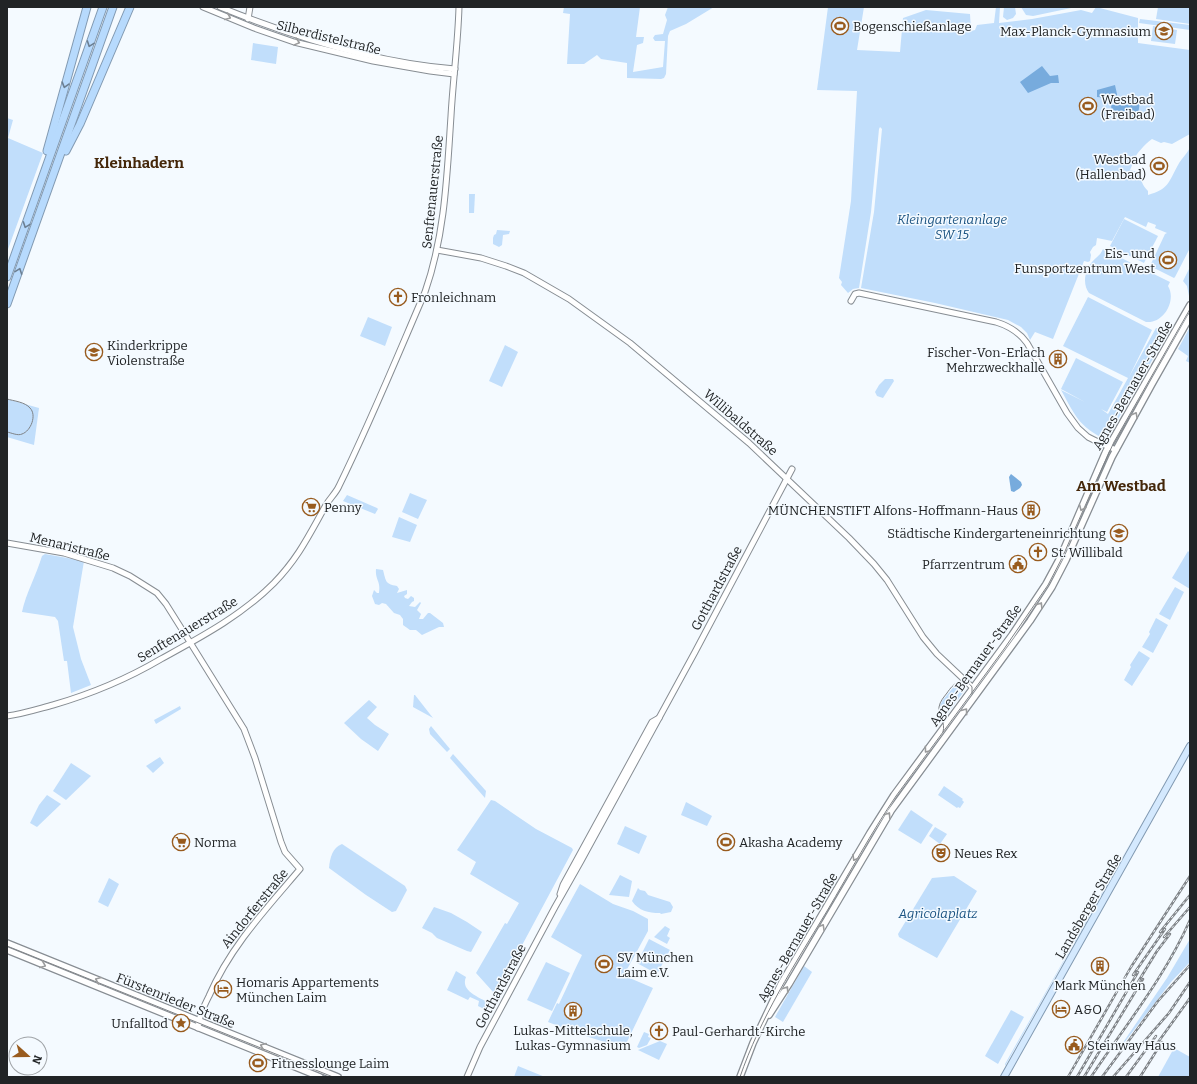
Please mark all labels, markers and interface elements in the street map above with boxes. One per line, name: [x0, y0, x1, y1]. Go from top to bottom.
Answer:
one-way arrow: [224, 12, 231, 20]
sports icon: Bogenschießanlage: [830, 16, 850, 36]
street label: Silberdistelstraße: [275, 17, 383, 58]
place label: Bogenschießanlage: [853, 19, 972, 34]
school or university icon: Max-Planck-Gymnasium: [1154, 21, 1174, 41]
place label: Max-Planck-Gymnasium: [1000, 24, 1152, 39]
one-way arrow: [293, 37, 300, 46]
one-way arrow: [86, 40, 95, 47]
one-way arrow: [61, 81, 70, 88]
place label: Westbad (Freibad): [1101, 92, 1155, 122]
sports icon: Westbad (Freibad): [1078, 96, 1098, 116]
street label: Senftenauerstraße: [419, 134, 446, 250]
place label: Westbad (Hallenbad): [1076, 152, 1146, 182]
district label: Kleinhadern: [94, 154, 184, 172]
sports icon: Westbad (Hallenbad): [1149, 156, 1169, 176]
park label: Kleingartenanlage SW 15: [897, 212, 1008, 242]
one-way arrow: [22, 222, 30, 229]
place label: Eis- und Funsportzentrum West: [1014, 246, 1155, 276]
sports icon: Eis- und Funsportzentrum West: [1158, 250, 1178, 270]
one-way arrow: [14, 267, 23, 274]
church icon: Fronleichnam: [388, 287, 408, 307]
place label: Fronleichnam: [411, 290, 497, 305]
street label: Agnes-Bernauer-Straße: [1089, 318, 1176, 453]
place label: Kinderkrippe Violenstraße: [107, 338, 188, 368]
school or university icon: Kinderkrippe Violenstraße: [84, 342, 104, 362]
place label: Fischer-Von-Erlach Mehrzweckhalle: [927, 345, 1045, 375]
building icon: Fischer-Von-Erlach Mehrzweckhalle: [1048, 349, 1068, 369]
street label: Willibaldstraße: [701, 386, 781, 459]
one-way arrow: [1130, 412, 1137, 419]
district label: Am Westbad: [1076, 477, 1166, 495]
supermarket icon: Penny: [301, 497, 321, 517]
place label: Penny: [324, 500, 362, 515]
building icon: MÜNCHENSTIFT Alfons-Hoffmann-Haus: [1021, 500, 1041, 520]
place label: MÜNCHENSTIFT Alfons-Hoffmann-Haus: [768, 503, 1018, 518]
one-way arrow: [1079, 504, 1087, 511]
school or university icon: Städtische Kindergarteneinrichtung: [1109, 523, 1129, 543]
place label: Städtische Kindergarteneinrichtung: [887, 526, 1106, 541]
street label: Menaristraße: [28, 529, 112, 564]
church icon: St. Willibald: [1028, 542, 1048, 562]
street label: Gotthardstraße: [688, 543, 745, 633]
place label: St. Willibald: [1051, 545, 1123, 560]
public building icon: Pfarrzentrum: [1008, 554, 1028, 574]
place label: Pfarrzentrum: [922, 557, 1006, 572]
street label: Senftenauerstraße: [134, 594, 240, 665]
street label: Agnes-Bernauer-Straße: [926, 601, 1025, 729]
one-way arrow: [1036, 602, 1043, 609]
one-way arrow: [960, 708, 967, 715]
one-way arrow: [924, 746, 932, 753]
one-way arrow: [883, 812, 891, 819]
supermarket icon: Norma: [171, 832, 191, 852]
sports icon: Akasha Academy: [716, 832, 736, 852]
place label: Norma: [194, 835, 237, 850]
place label: Akasha Academy: [739, 835, 842, 850]
theatre icon: Neues Rex: [931, 843, 951, 863]
place label: Neues Rex: [954, 846, 1017, 861]
street label: Landsberger Straße: [1052, 851, 1125, 962]
one-way arrow: [853, 854, 860, 861]
street label: Aindorferstraße: [218, 866, 291, 951]
street label: Agnes-Bernauer-Straße: [754, 870, 841, 1005]
park label: Agricolaplatz: [898, 906, 977, 921]
one-way arrow: [818, 924, 825, 931]
street label: Gotthardstraße: [472, 941, 529, 1031]
place label: SV München Laim e.V.: [617, 950, 694, 980]
sports icon: SV München Laim e.V.: [594, 954, 614, 974]
building icon: Mark München: [1090, 956, 1110, 976]
one-way arrow: [40, 960, 47, 968]
street label: Fürstenrieder Straße: [114, 970, 237, 1031]
place label: Homaris Appartements München Laim: [236, 975, 379, 1005]
one-way arrow: [94, 976, 101, 984]
place label: Mark München: [1054, 978, 1147, 993]
hotel icon: Homaris Appartements München Laim: [213, 979, 233, 999]
one-way arrow: [781, 986, 789, 993]
hotel icon: A&O: [1051, 999, 1071, 1019]
building icon: Lukas-Mittelschule, Lukas-Gymnasium: [563, 1001, 583, 1021]
place label: A&O: [1074, 1002, 1102, 1017]
place icon: Unfalltod: [171, 1013, 191, 1033]
place label: Unfalltod: [111, 1016, 168, 1031]
church icon: Paul-Gerhardt-Kirche: [649, 1021, 669, 1041]
place label: Lukas-Mittelschule, Lukas-Gymnasium: [513, 1023, 633, 1053]
place label: Paul-Gerhardt-Kirche: [672, 1024, 805, 1039]
public building icon: Steinway Haus: [1064, 1035, 1084, 1055]
north arrow: [8, 1036, 48, 1076]
place label: Steinway Haus: [1087, 1038, 1176, 1053]
one-way arrow: [259, 1043, 266, 1051]
text: N: [29, 1053, 44, 1066]
sports icon: Fitnesslounge Laim: [248, 1053, 268, 1073]
place label: Fitnesslounge Laim: [271, 1056, 390, 1071]

